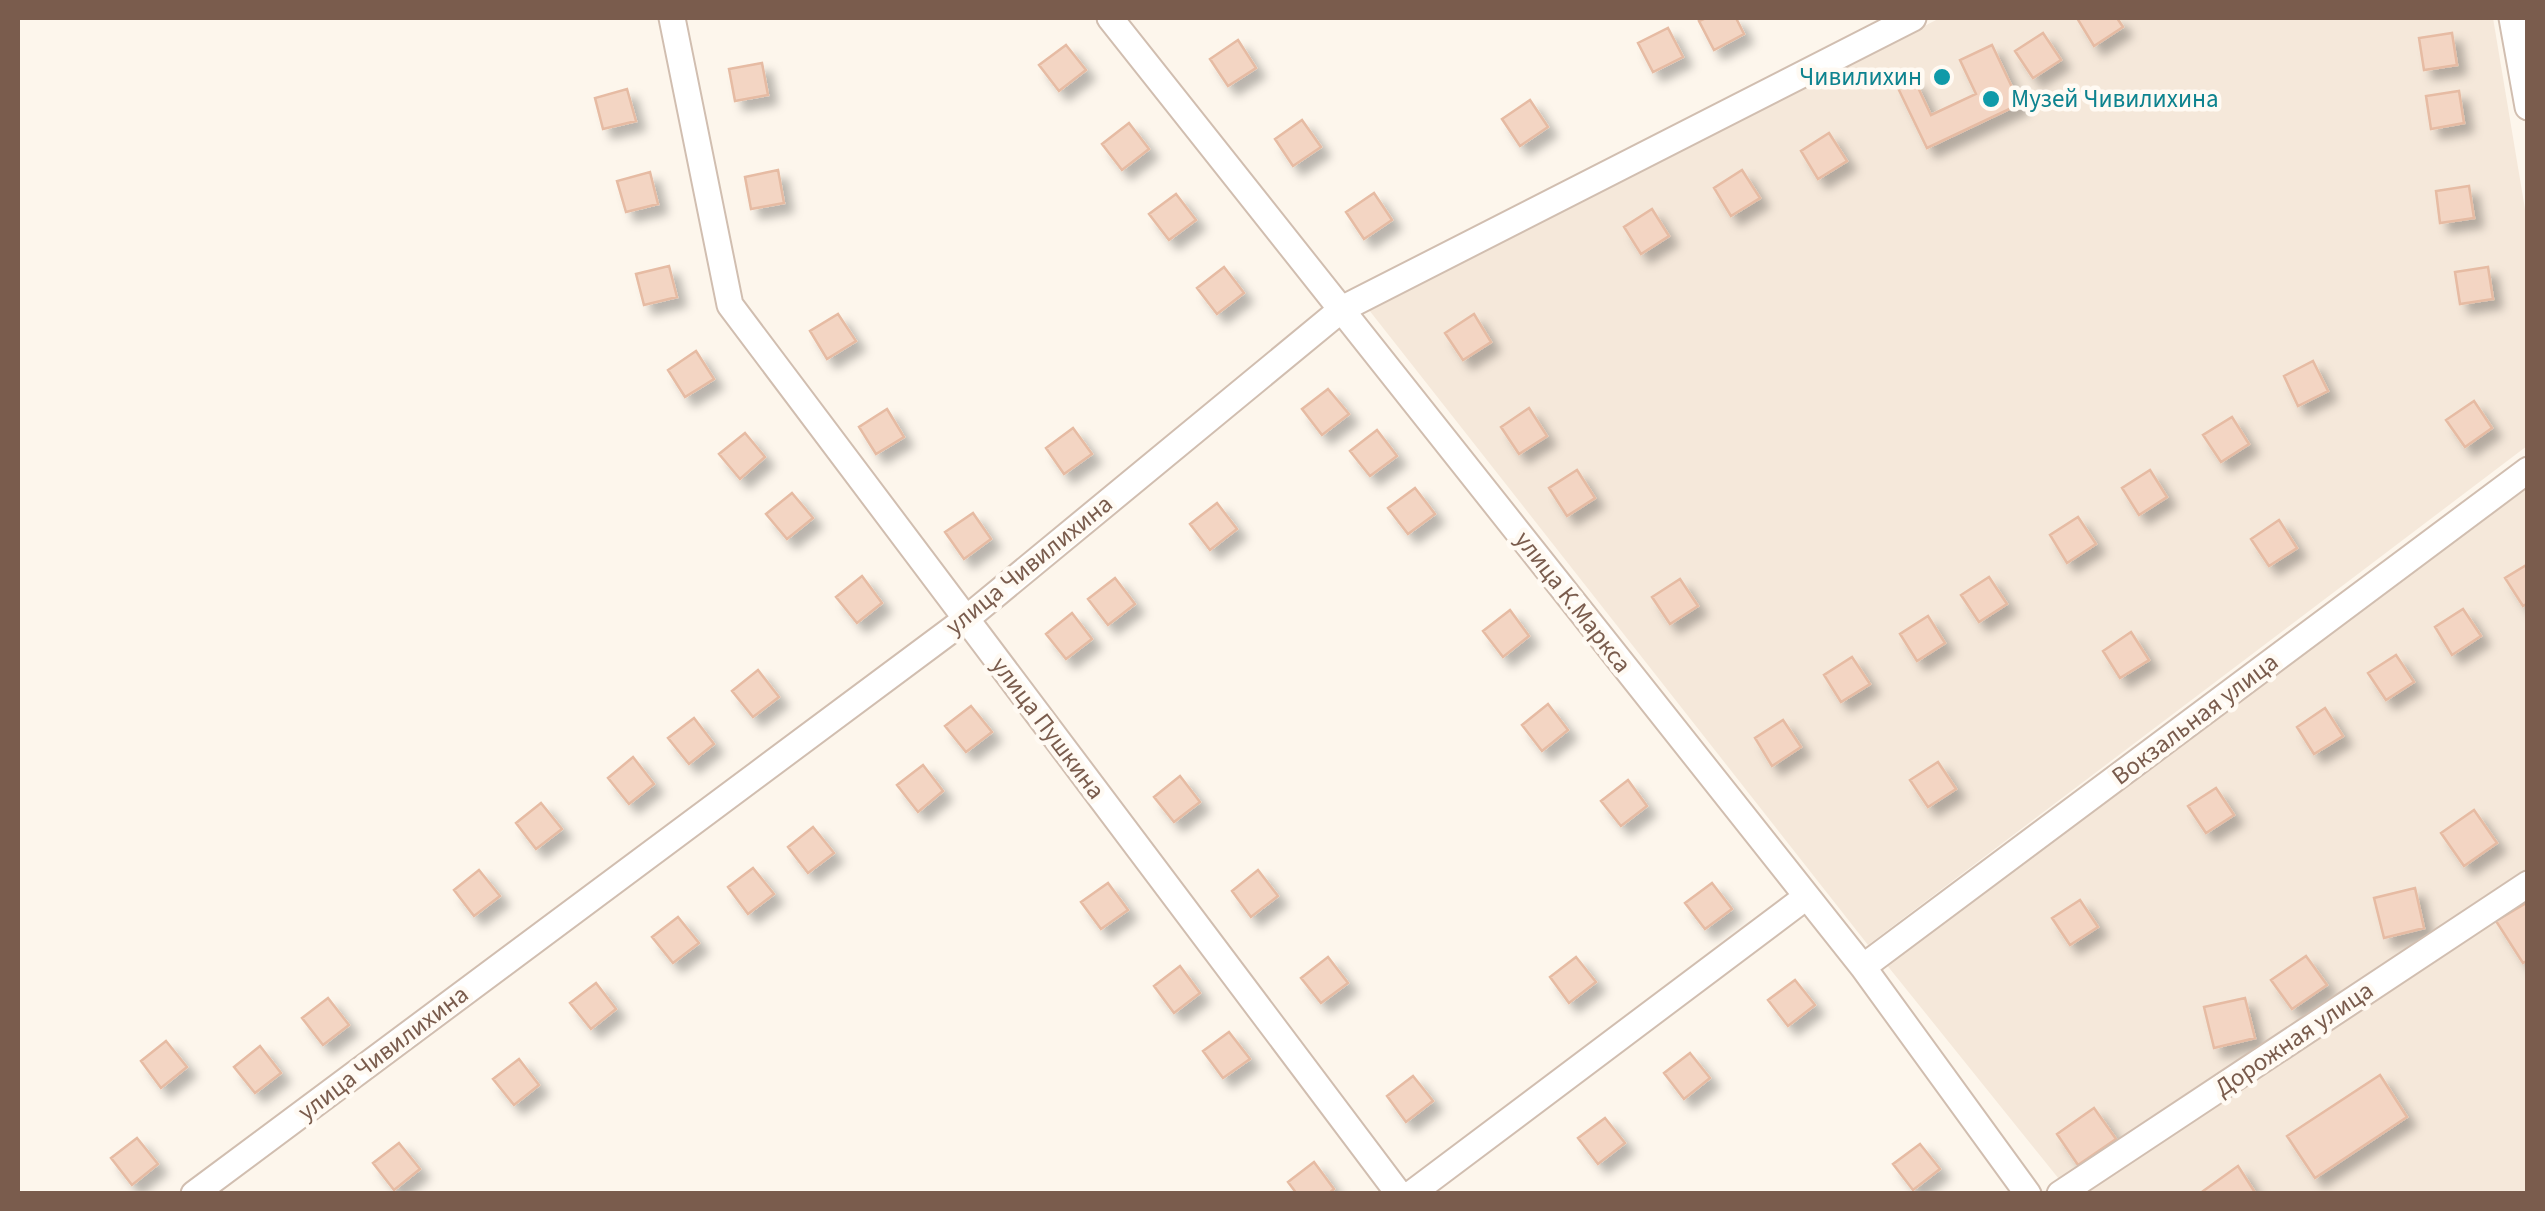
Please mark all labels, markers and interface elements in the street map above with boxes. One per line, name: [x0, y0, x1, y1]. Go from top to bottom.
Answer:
place label: Чивилихин: [1799, 59, 1922, 95]
marker: Чивилихин: [1931, 66, 1953, 88]
place label: Музей Чивилихина: [2011, 81, 2219, 117]
marker: Музей Чивилихина: [1980, 88, 2002, 110]
street label: улица Чивилихина: [938, 486, 1120, 644]
street label: улица К.Маркса: [1506, 523, 1640, 681]
street label: Вокзальная улица: [2104, 644, 2286, 794]
street label: улица Пушкина: [982, 649, 1114, 807]
street label: Дорожная улица: [2208, 973, 2380, 1105]
street label: улица Чивилихина: [290, 977, 476, 1129]

